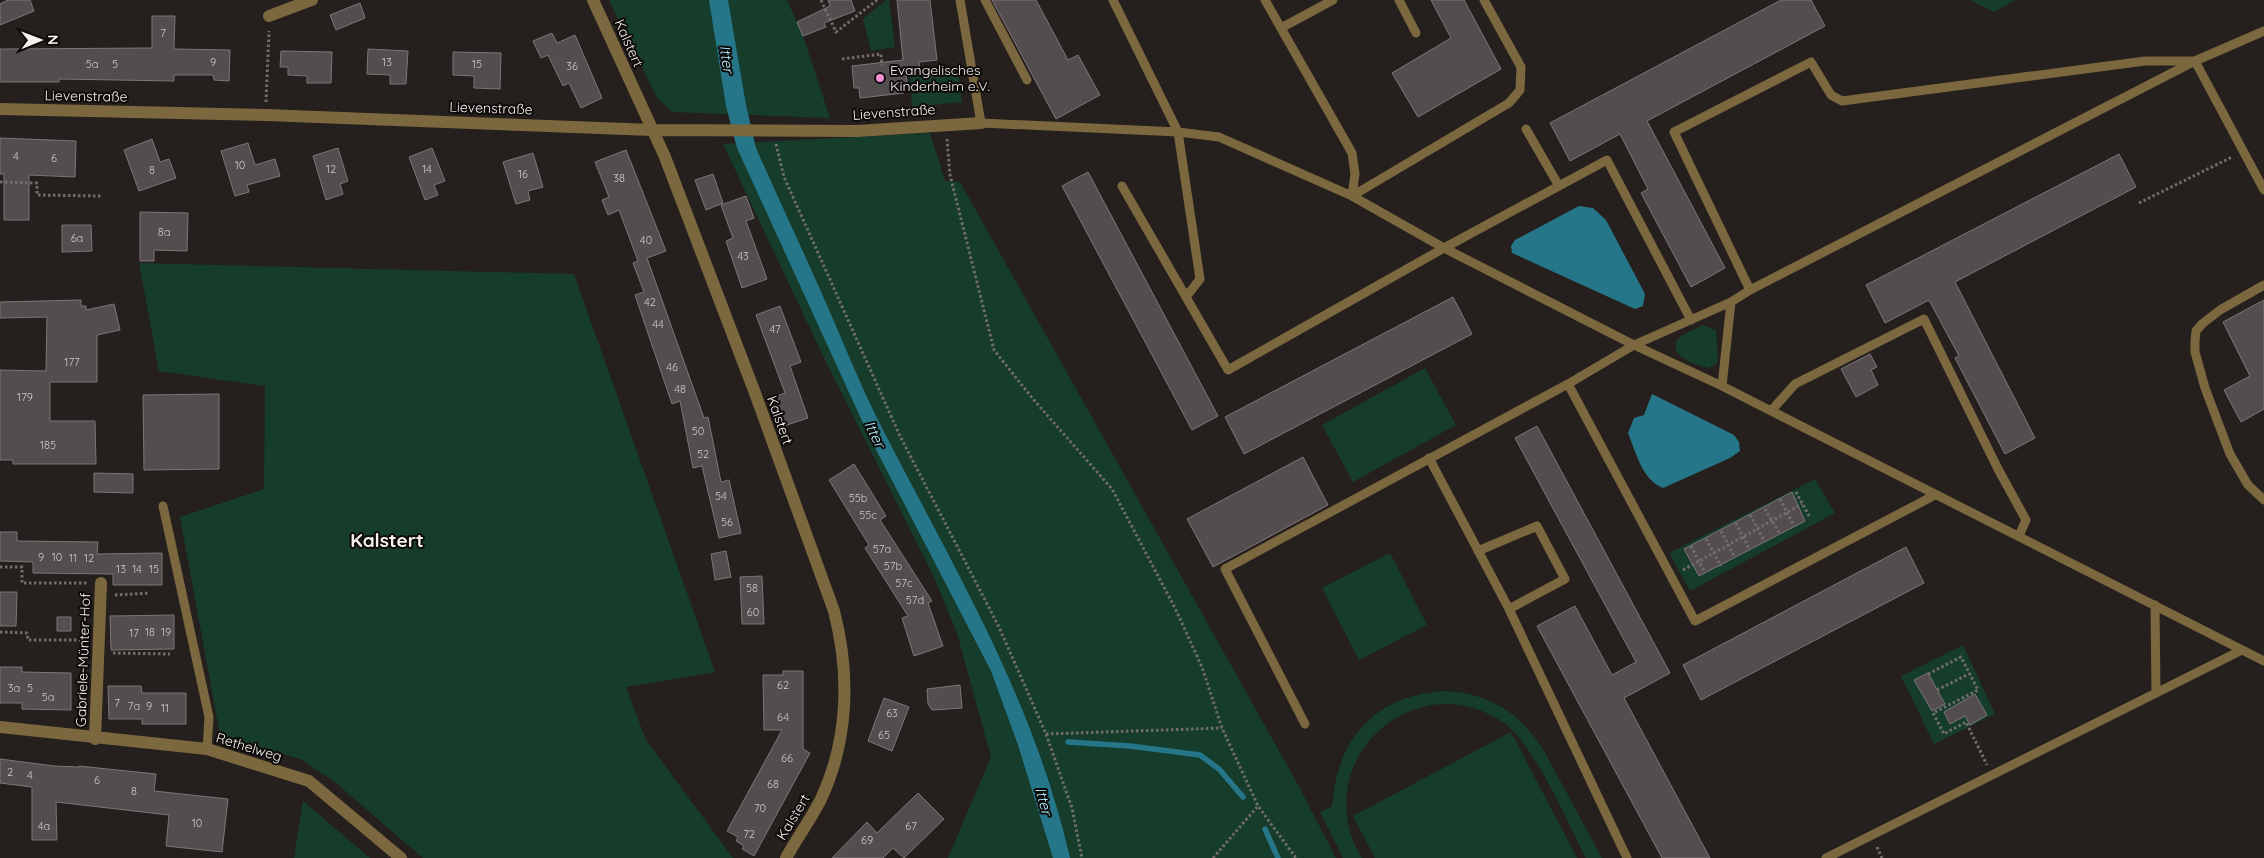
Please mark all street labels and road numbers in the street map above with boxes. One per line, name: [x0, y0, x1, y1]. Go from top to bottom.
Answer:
street label: Kalstert: [611, 16, 648, 70]
street label: Lievenstraße: [44, 86, 128, 106]
street label: Lievenstraße: [449, 98, 533, 118]
street label: Lievenstraße: [852, 100, 936, 124]
street label: Kalstert: [763, 393, 797, 447]
street label: Gabriele-Münter-Hof: [72, 593, 94, 727]
street label: Rethelweg: [214, 728, 284, 766]
street label: Kalstert: [772, 791, 814, 843]

